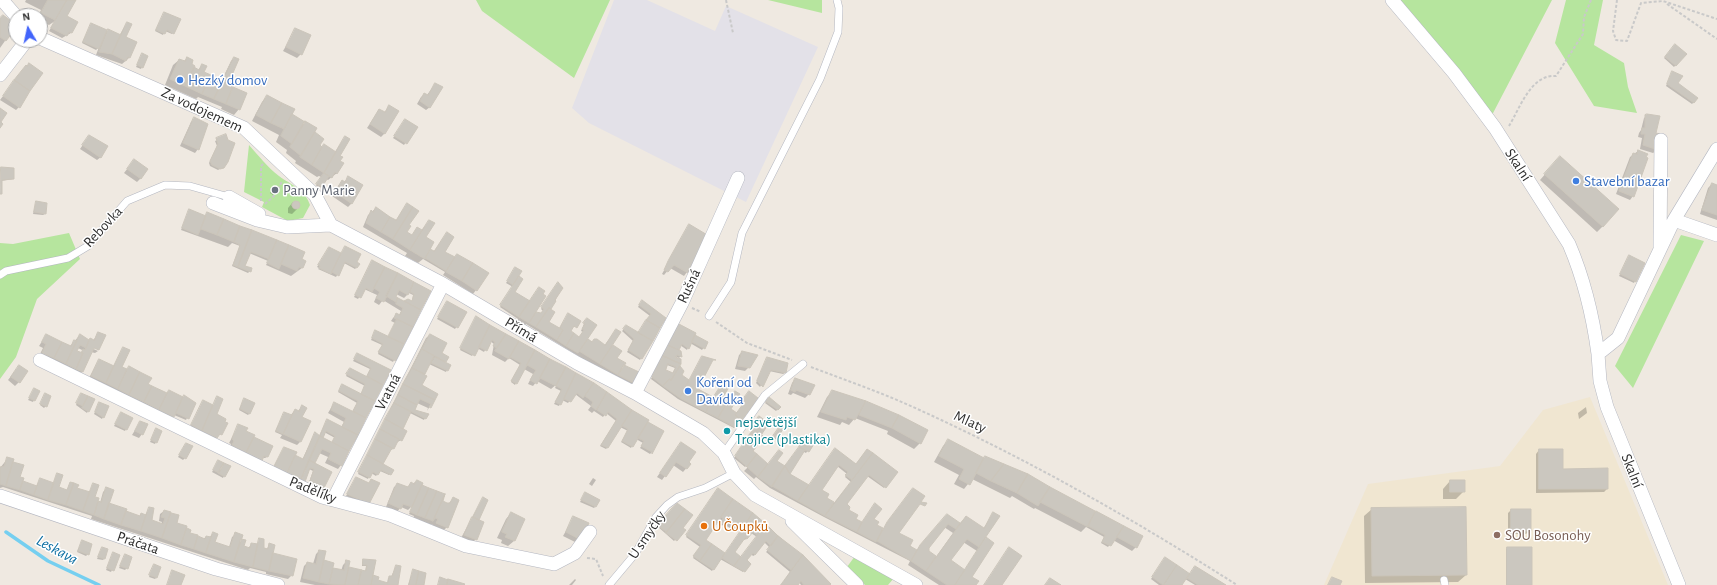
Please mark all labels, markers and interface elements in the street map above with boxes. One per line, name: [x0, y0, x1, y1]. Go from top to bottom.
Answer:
north arrow: [8, 8, 48, 48]
text: N: [22, 11, 31, 23]
place label: Hezký domov: [188, 71, 267, 89]
marker: Hezký domov: [175, 75, 185, 85]
street label: Za vodojemem: [158, 83, 246, 137]
street label: Skalní: [1501, 145, 1535, 185]
place label: Stavební bazar: [1584, 172, 1669, 190]
marker: Stavební bazar: [1571, 176, 1581, 186]
place label: Panny Marie: [283, 181, 355, 199]
marker: Panny Marie: [270, 185, 280, 195]
street label: Rebovka: [80, 203, 126, 251]
street label: Rušná: [673, 266, 705, 306]
street label: Přímá: [501, 313, 541, 347]
street label: Vratná: [371, 371, 405, 413]
place label: Koření od Davídka: [696, 373, 752, 408]
marker: Koření od Davídka: [683, 386, 693, 396]
street label: Mlaty: [951, 407, 989, 437]
place label: nejsvětější Trojice (plastika): [735, 413, 831, 448]
marker: nejsvětější Trojice (plastika): [722, 426, 732, 436]
street label: Skalní: [1617, 451, 1647, 491]
street label: Padělíky: [287, 472, 339, 508]
street label: U smyčky: [624, 507, 670, 563]
place label: U Čoupků: [712, 517, 769, 535]
marker: U Čoupků: [699, 521, 709, 531]
place label: SOU Bosonohy: [1505, 526, 1591, 544]
street label: Práčata: [115, 527, 161, 559]
marker: SOU Bosonohy: [1492, 530, 1502, 540]
water label: Leskava: [33, 531, 81, 569]

